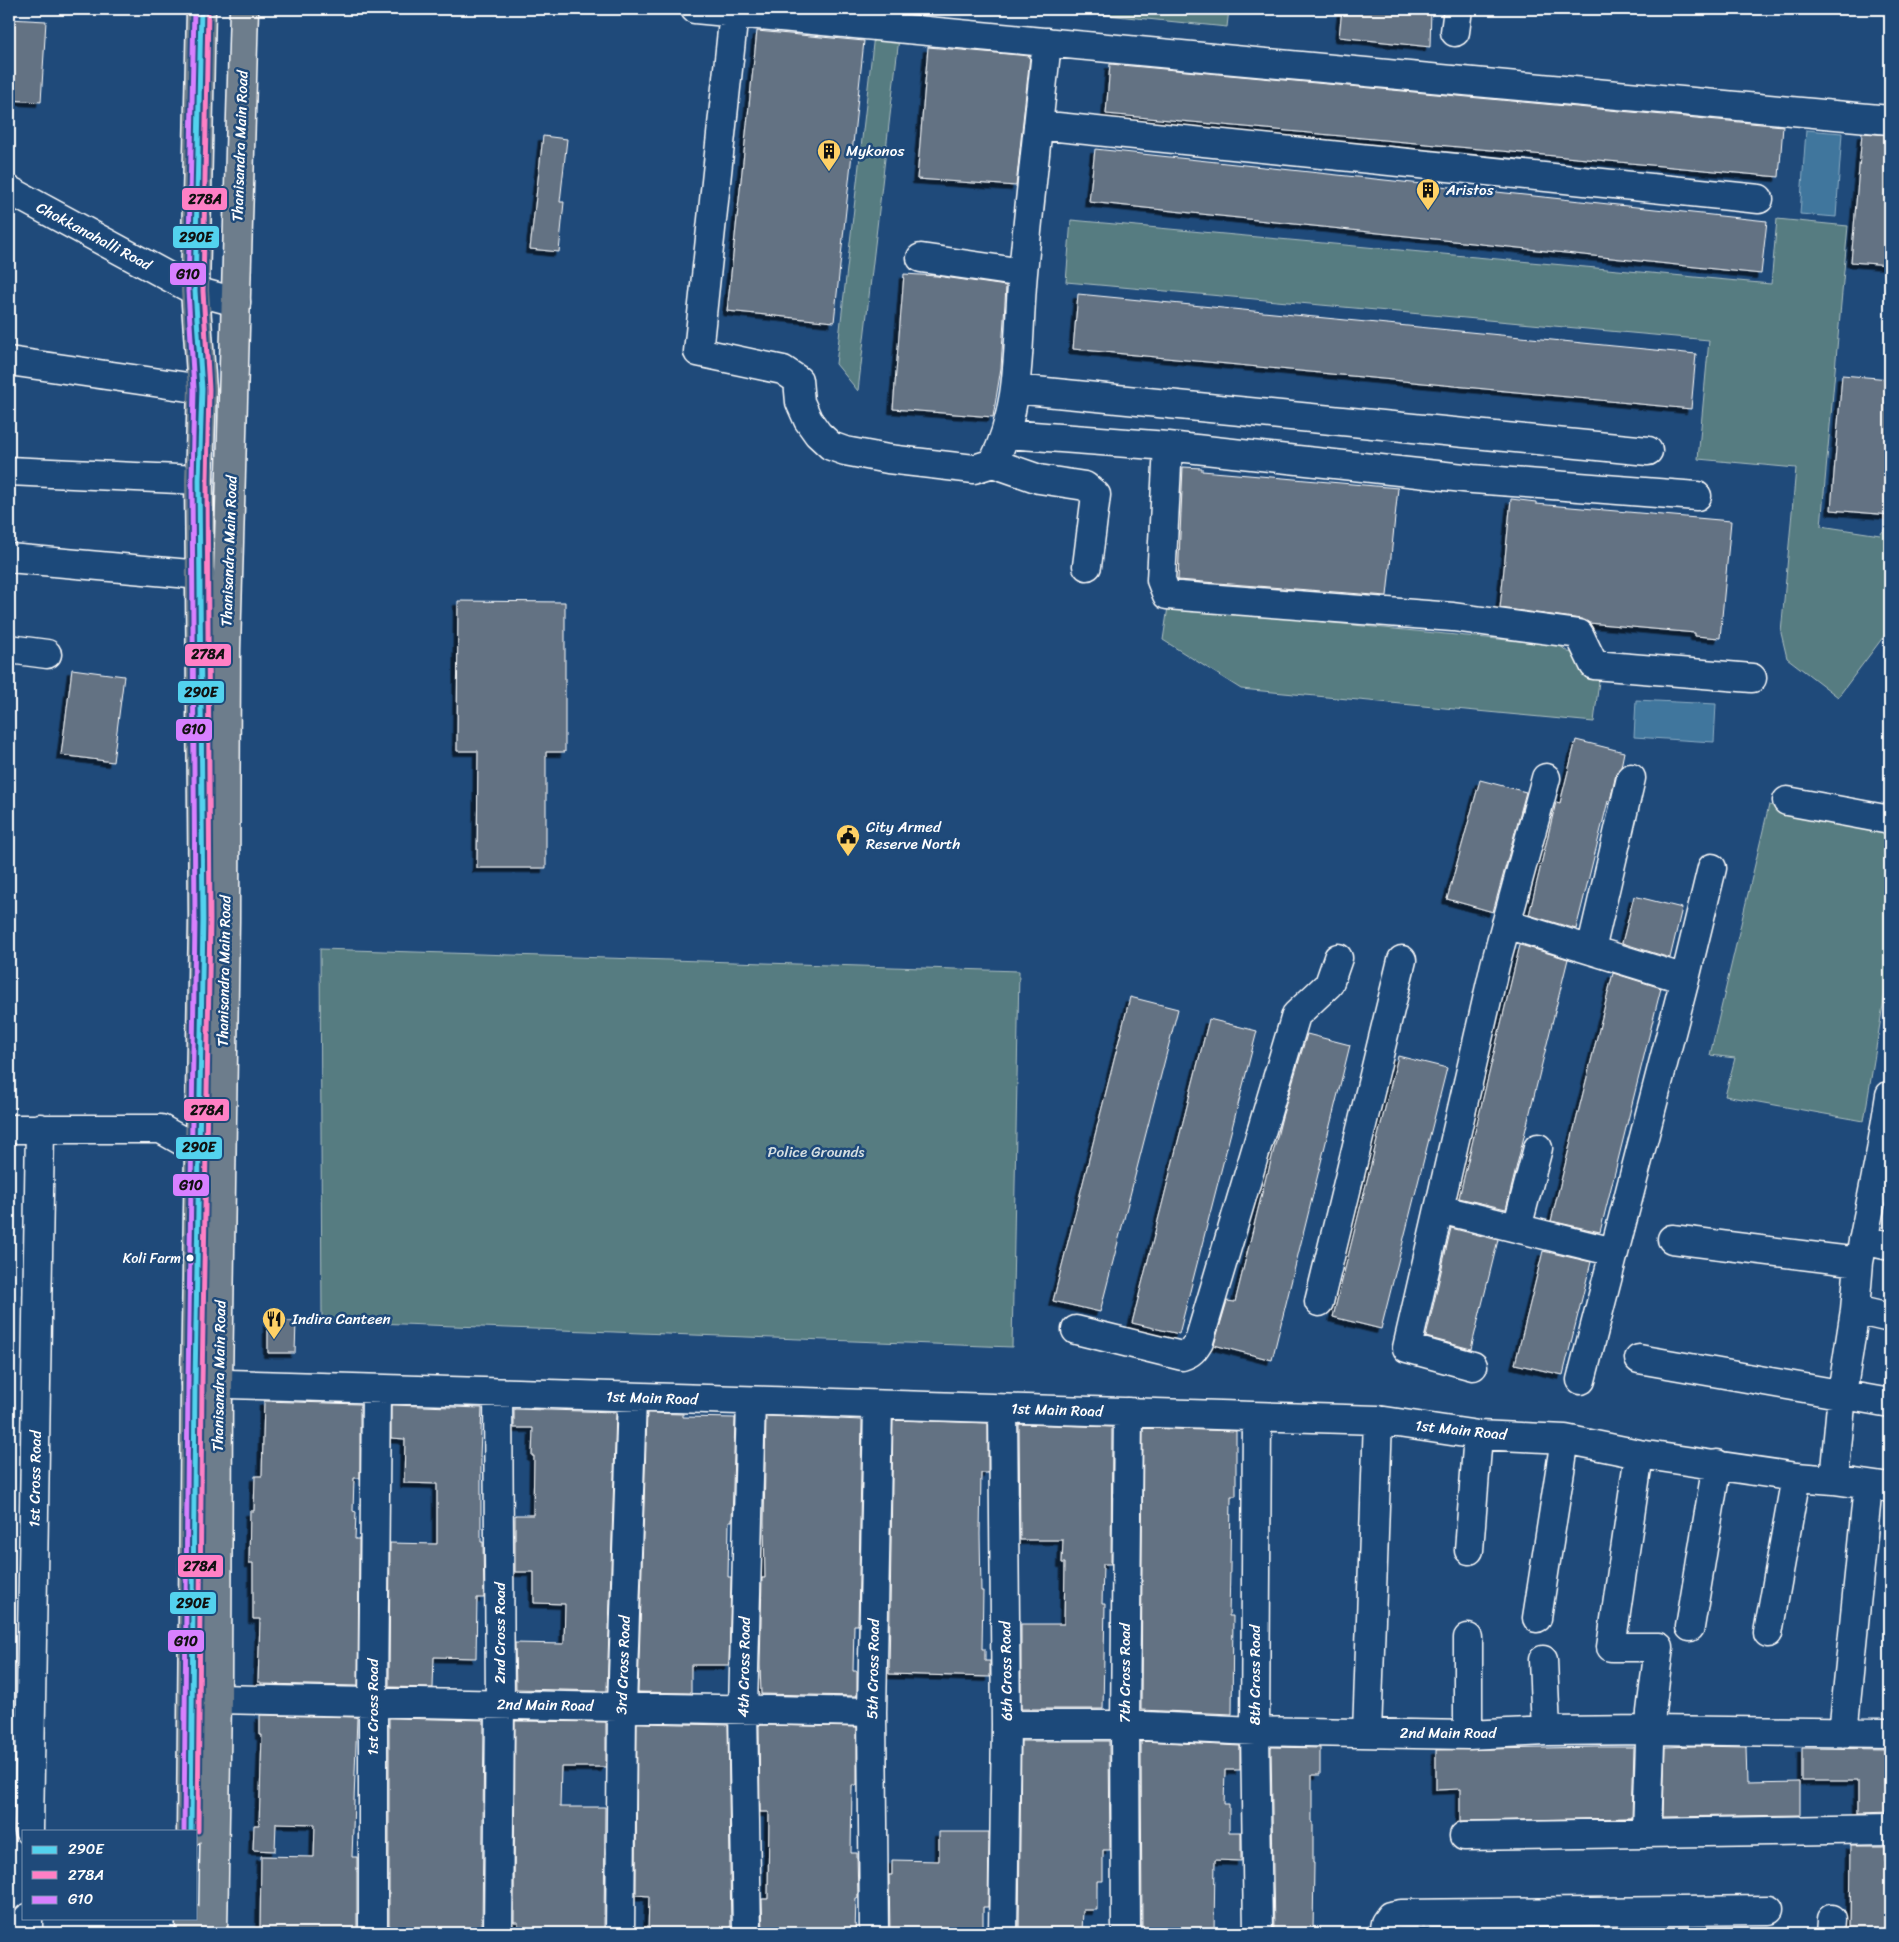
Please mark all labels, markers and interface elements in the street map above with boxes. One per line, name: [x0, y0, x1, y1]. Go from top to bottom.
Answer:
street label: Thanisandra Main Road: [224, 69, 256, 222]
building icon: Mykonos: [816, 138, 842, 172]
place label: Mykonos: [846, 138, 904, 164]
building icon: Aristos: [1415, 177, 1441, 211]
place label: Aristos: [1445, 177, 1494, 203]
line badge: 278A: [181, 187, 228, 211]
text: 278A: [187, 187, 222, 212]
street label: Chokkanahalli Road: [31, 195, 158, 278]
line badge: 290E: [172, 225, 220, 249]
text: 290E: [178, 225, 214, 250]
line badge: G10: [169, 262, 207, 286]
text: G10: [175, 262, 200, 287]
street label: Thanisandra Main Road: [213, 474, 245, 627]
text: 278A: [190, 642, 225, 667]
line badge: 278A: [184, 643, 232, 667]
line badge: 290E: [177, 680, 225, 704]
text: 290E: [183, 680, 219, 705]
text: G10: [181, 717, 206, 742]
line badge: G10: [175, 718, 213, 742]
place label: City Armed Reserve North: [866, 814, 960, 857]
public building icon: City Armed Reserve North: [835, 823, 861, 857]
street label: Thanisandra Main Road: [210, 894, 238, 1047]
line badge: 278A: [183, 1098, 230, 1122]
text: 278A: [189, 1098, 224, 1123]
text: 290E: [181, 1135, 217, 1160]
line badge: 290E: [175, 1136, 223, 1160]
park label: Police Grounds: [767, 1139, 865, 1165]
line badge: G10: [172, 1173, 210, 1197]
text: G10: [178, 1173, 203, 1198]
place label: Koli Farm: [123, 1246, 181, 1271]
marker: Koli Farm: [185, 1253, 195, 1263]
street label: Thanisandra Main Road: [205, 1299, 233, 1452]
restaurant icon: Indira Canteen: [261, 1306, 287, 1340]
place label: Indira Canteen: [291, 1306, 391, 1332]
street label: 1st Main Road: [606, 1383, 699, 1413]
street label: 1st Main Road: [1011, 1395, 1104, 1425]
street label: 1st Main Road: [1414, 1412, 1509, 1448]
street label: 1st Cross Road: [21, 1429, 49, 1528]
line badge: 278A: [177, 1554, 224, 1578]
text: 278A: [182, 1554, 217, 1579]
street label: 2nd Cross Road: [487, 1581, 513, 1684]
line badge: 290E: [169, 1591, 217, 1615]
text: 290E: [175, 1591, 211, 1616]
street label: 3rd Cross Road: [608, 1614, 638, 1715]
street label: 4th Cross Road: [730, 1615, 758, 1718]
street label: 5th Cross Road: [859, 1617, 887, 1719]
street label: 6th Cross Road: [992, 1620, 1020, 1721]
street label: 7th Cross Road: [1112, 1622, 1138, 1723]
street label: 8th Cross Road: [1242, 1624, 1268, 1725]
line badge: G10: [167, 1629, 205, 1653]
text: G10: [173, 1629, 198, 1654]
street label: 1st Cross Road: [360, 1658, 386, 1755]
street label: 2nd Main Road: [497, 1691, 595, 1719]
street label: 2nd Main Road: [1400, 1720, 1497, 1746]
legend: [22, 1830, 198, 1920]
text: 290E: [68, 1836, 105, 1862]
text: 278A: [68, 1862, 104, 1888]
text: G10: [68, 1886, 93, 1912]

